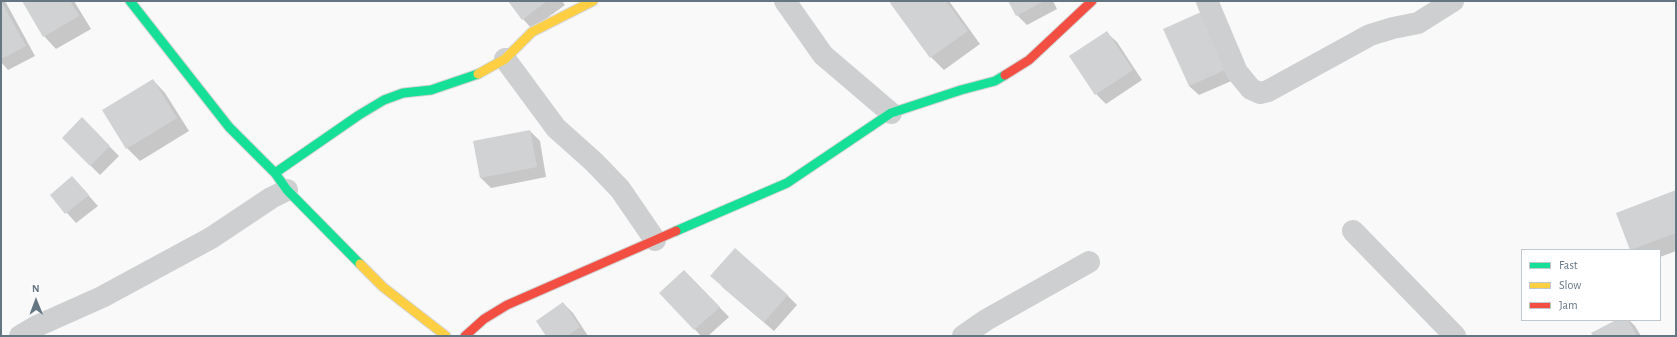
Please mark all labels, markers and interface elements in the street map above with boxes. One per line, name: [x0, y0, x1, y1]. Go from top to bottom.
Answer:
legend: [1521, 249, 1661, 321]
text: Fast: [1559, 259, 1578, 271]
text: Slow: [1559, 279, 1581, 291]
north arrow: [16, 281, 56, 321]
text: N: [32, 283, 40, 294]
text: Jam: [1559, 299, 1578, 311]

